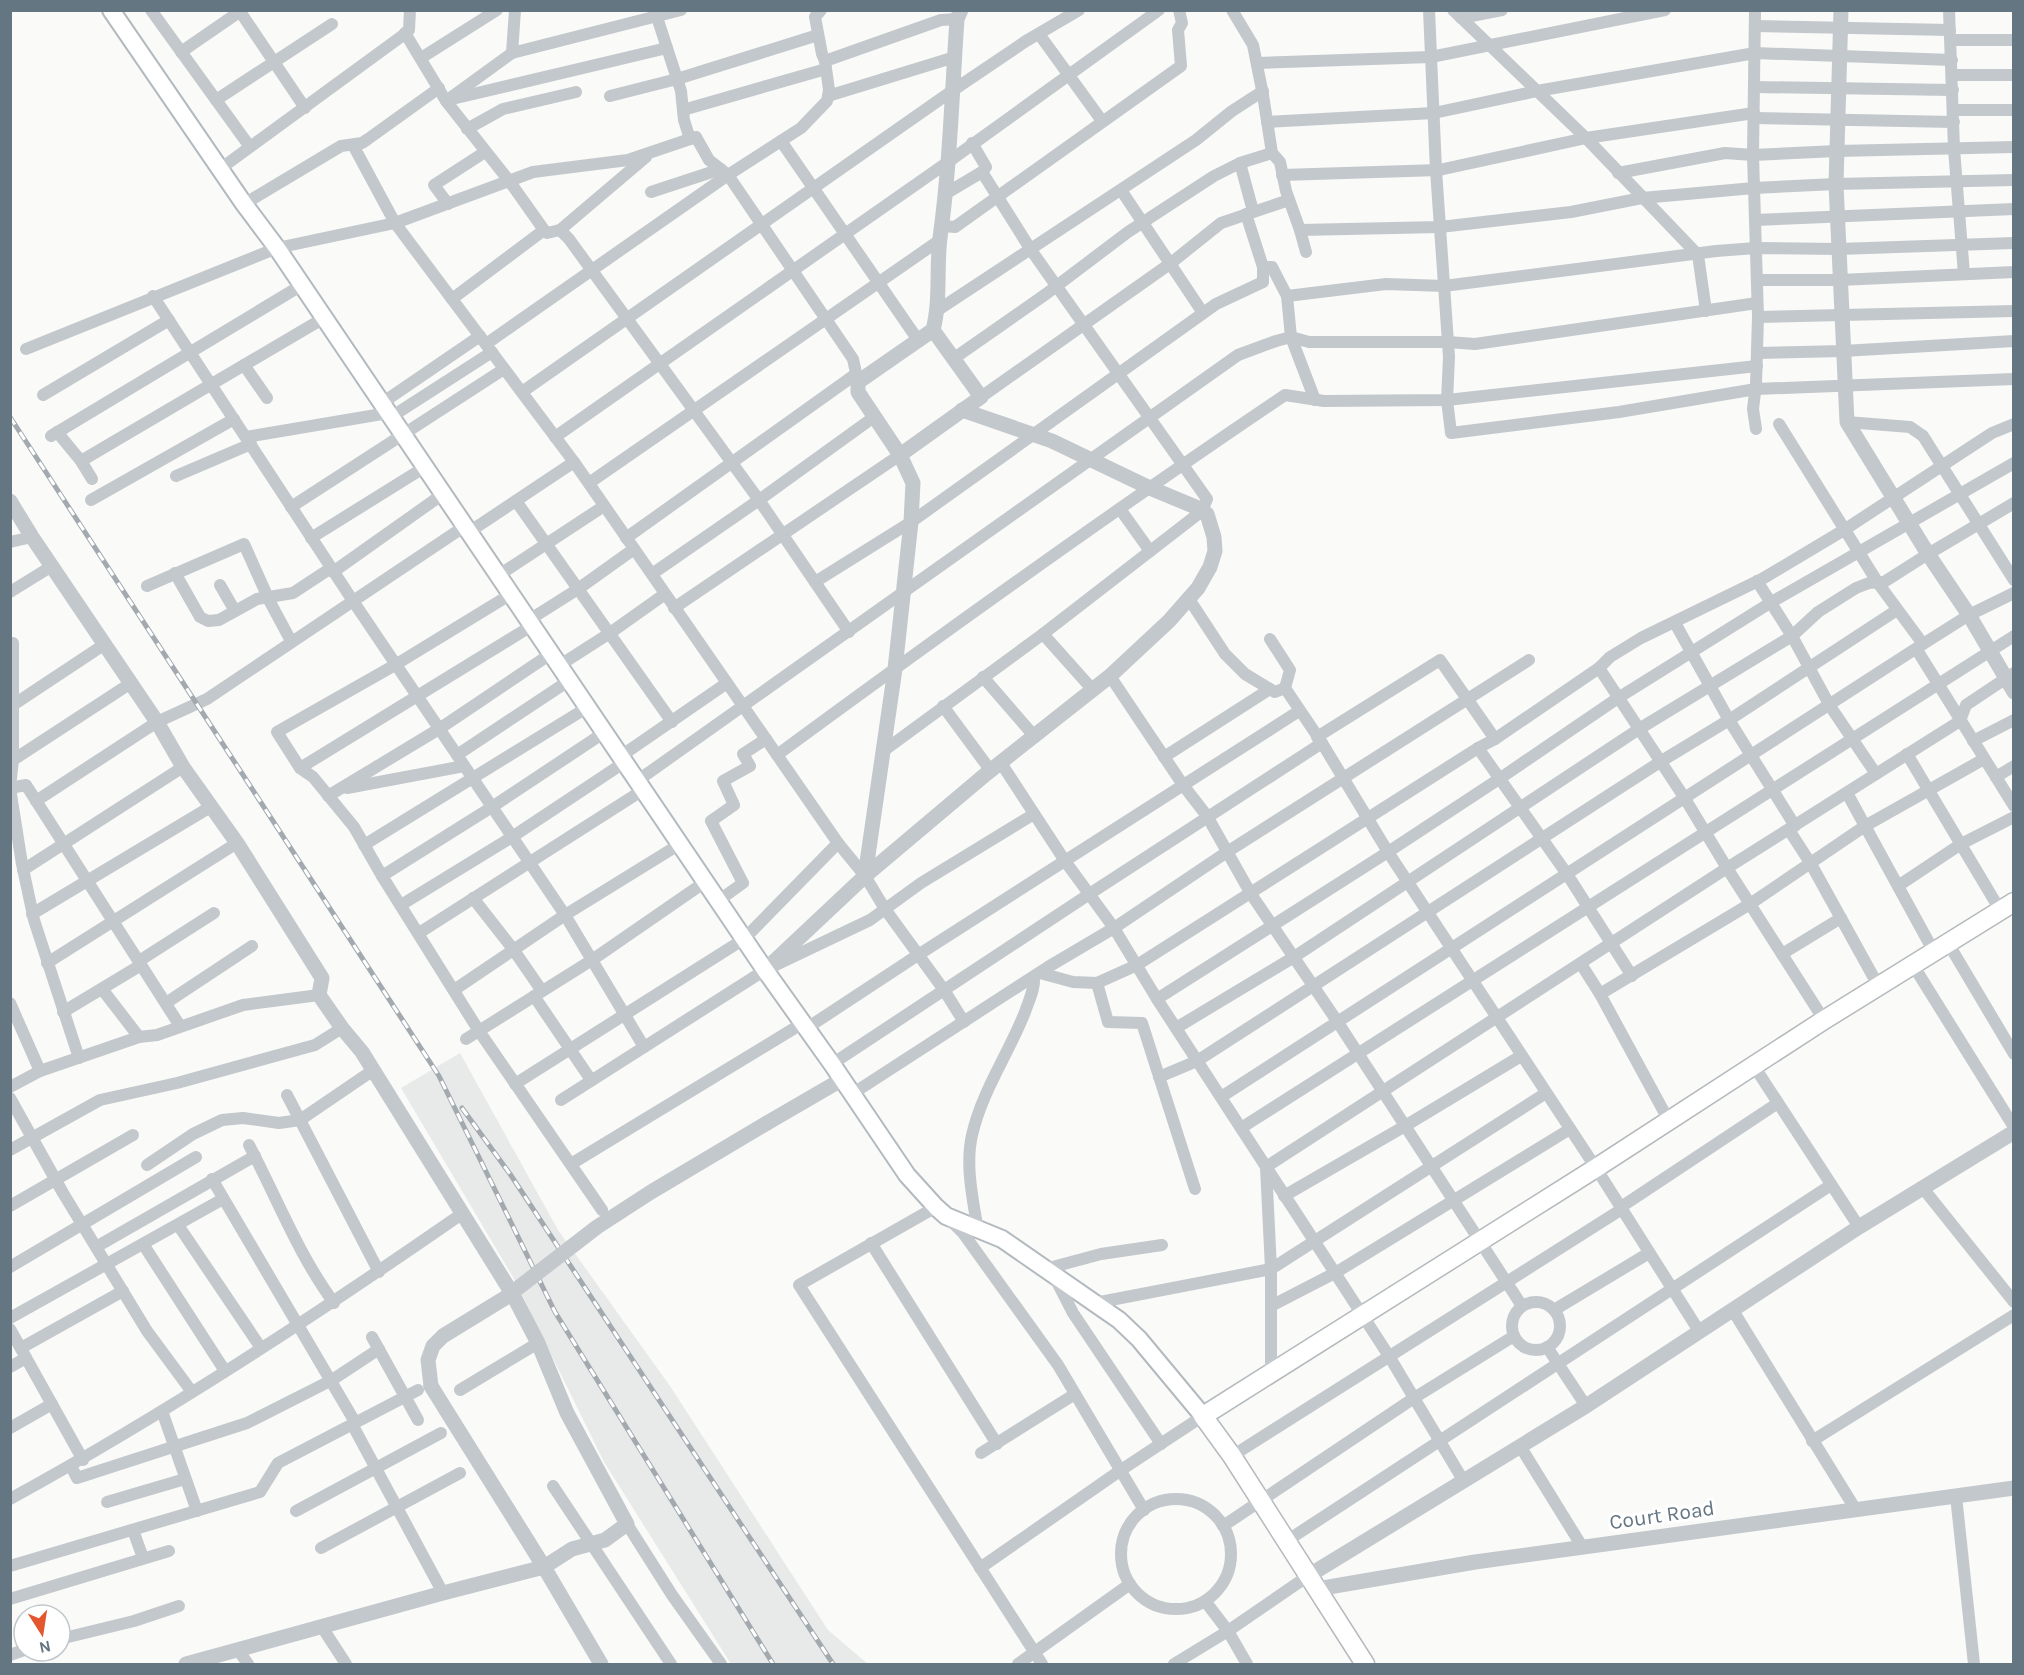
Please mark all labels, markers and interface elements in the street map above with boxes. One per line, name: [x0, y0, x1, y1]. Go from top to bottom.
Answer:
street label: Court Road: [1608, 1496, 1716, 1534]
north arrow: [12, 1603, 72, 1663]
text: N: [37, 1637, 53, 1658]

